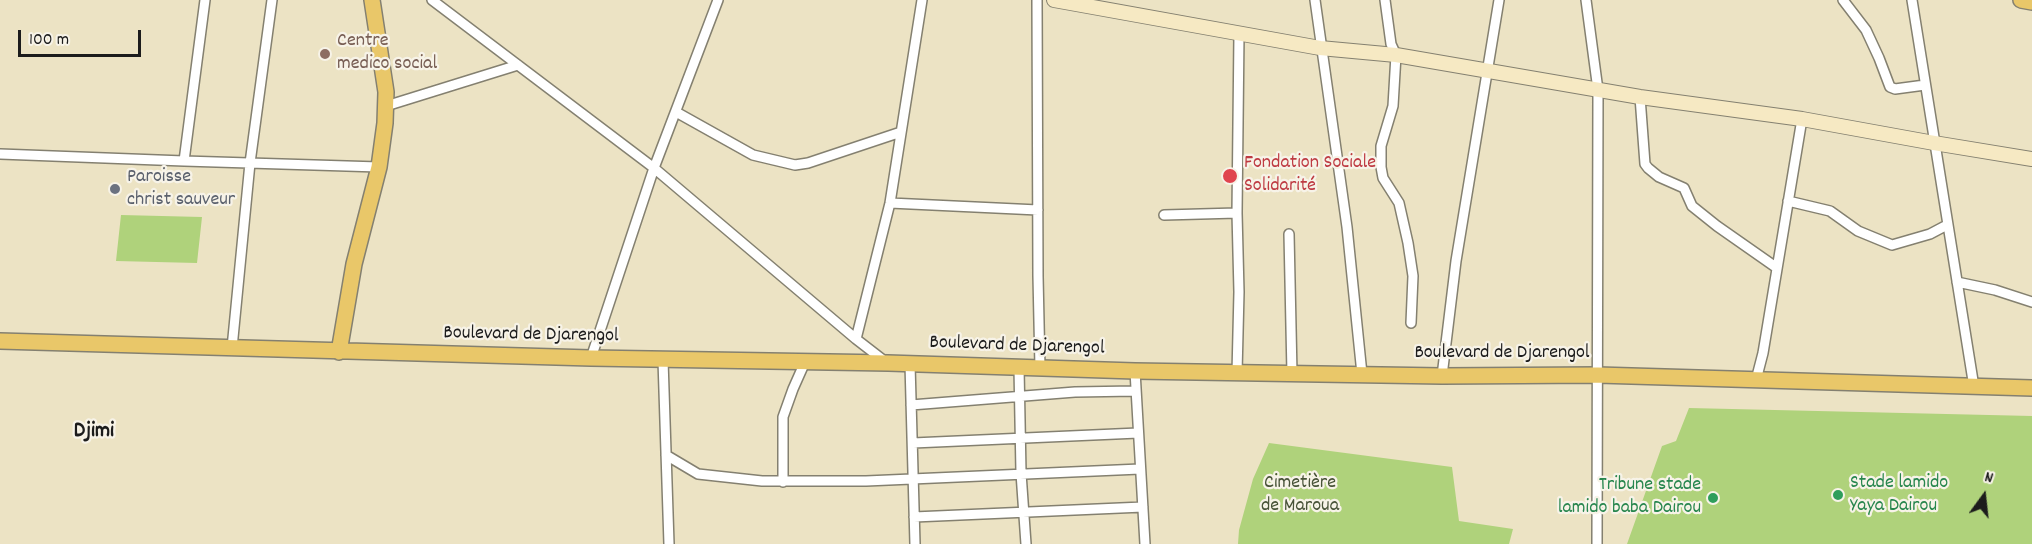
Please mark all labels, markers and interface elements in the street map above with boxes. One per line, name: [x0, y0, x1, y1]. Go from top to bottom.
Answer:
scale bar: [21, 18, 144, 56]
text: 100 m: [29, 28, 69, 53]
place label: Centre medico social: [337, 30, 437, 77]
marker: Centre medico social: [318, 47, 332, 61]
place label: Fondation Sociale Solidarité: [1244, 152, 1376, 199]
place label: Paroisse christ sauveur: [127, 166, 235, 213]
marker: Fondation Sociale Solidarité: [1221, 167, 1239, 185]
marker: Paroisse christ sauveur: [108, 182, 122, 196]
street label: Boulevard de Djarengol: [443, 322, 619, 350]
street label: Boulevard de Djarengol: [929, 332, 1105, 362]
street label: Boulevard de Djarengol: [1414, 342, 1590, 366]
district label: Djimi: [74, 420, 114, 446]
north arrow: [1954, 466, 2014, 526]
text: N: [1982, 466, 1996, 490]
park label: Cimetière de Maroua: [1261, 472, 1339, 519]
place label: Stade lamido Yaya Dairou: [1850, 472, 1948, 519]
place label: Tribune stade lamido baba Dairou: [1558, 474, 1701, 521]
marker: Stade lamido Yaya Dairou: [1831, 488, 1845, 502]
marker: Tribune stade lamido baba Dairou: [1706, 491, 1720, 505]

